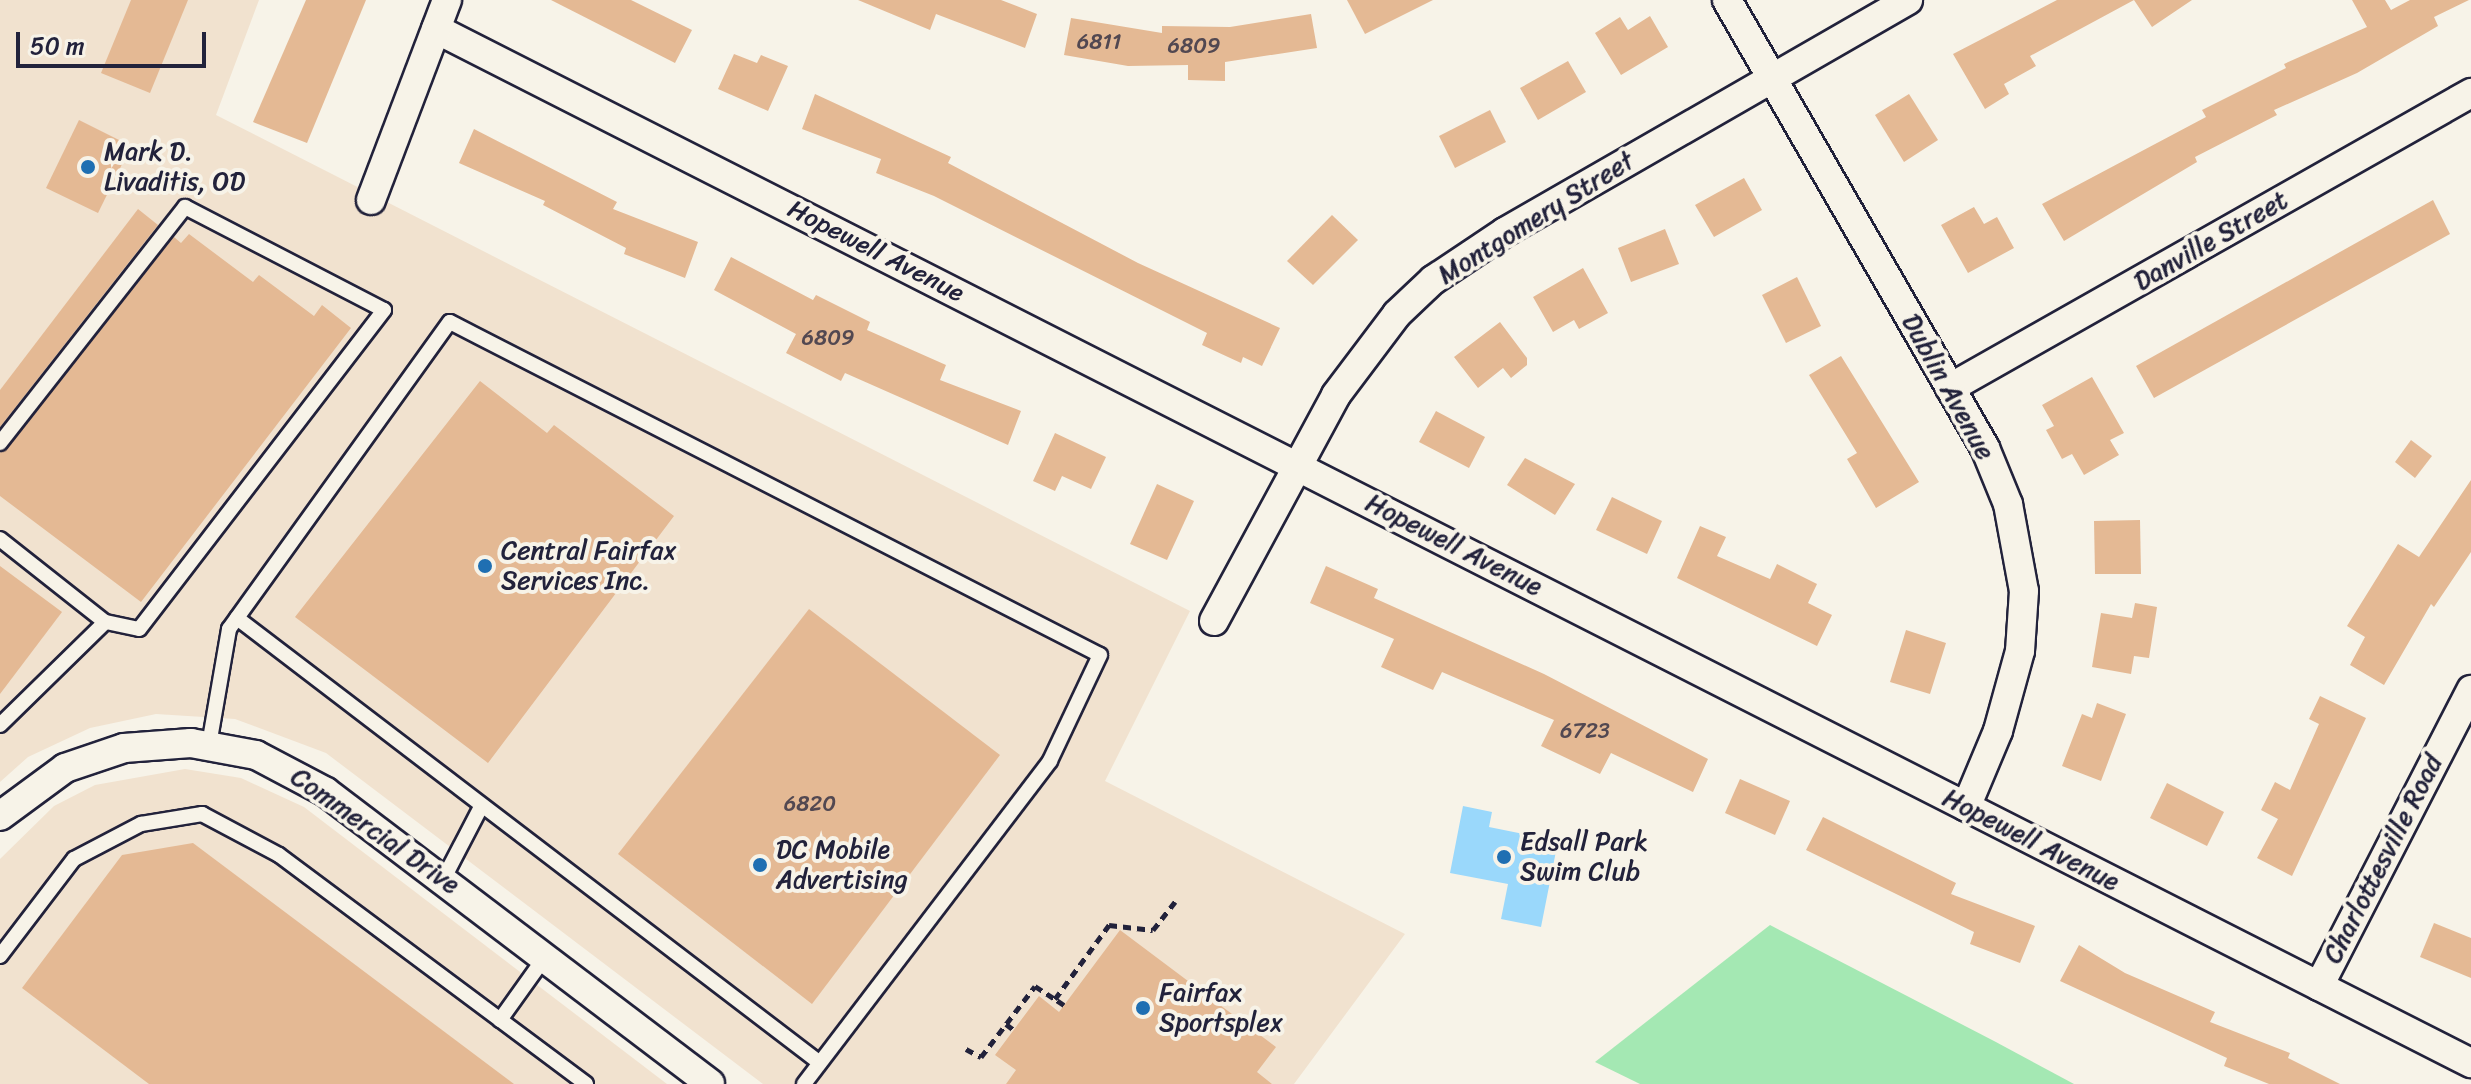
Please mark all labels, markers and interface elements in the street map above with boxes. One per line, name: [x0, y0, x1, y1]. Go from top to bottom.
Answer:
scale bar: [20, 16, 210, 66]
text: 50 m: [30, 25, 85, 67]
house number: 6811: [1077, 29, 1121, 55]
house number: 6809: [1167, 33, 1221, 59]
place label: Mark D. Livaditis, OD: [104, 136, 245, 198]
street label: Montgomery Street: [1432, 145, 1640, 291]
marker: Mark D. Livaditis, OD: [79, 158, 97, 176]
street label: Danville Street: [2129, 185, 2293, 297]
street label: Hopewell Avenue: [783, 193, 969, 309]
street label: Dublin Avenue: [1895, 308, 2001, 466]
house number: 6809: [801, 325, 855, 351]
street label: Hopewell Avenue: [1361, 487, 1547, 603]
place label: Central Fairfax Services Inc.: [501, 535, 677, 596]
marker: Central Fairfax Services Inc.: [476, 557, 494, 575]
house number: 6723: [1560, 718, 1610, 744]
street label: Charlottesville Road: [2317, 749, 2449, 969]
street label: Commercial Drive: [284, 761, 466, 901]
street label: Hopewell Avenue: [1938, 782, 2124, 898]
house number: 6820: [784, 791, 836, 817]
place label: Edsall Park Swim Club: [1520, 826, 1648, 888]
place label: DC Mobile Advertising: [776, 834, 908, 896]
marker: Edsall Park Swim Club: [1495, 848, 1513, 866]
marker: DC Mobile Advertising: [751, 856, 769, 874]
place label: Fairfax Sportsplex: [1159, 977, 1283, 1038]
marker: Fairfax Sportsplex: [1134, 999, 1152, 1017]

